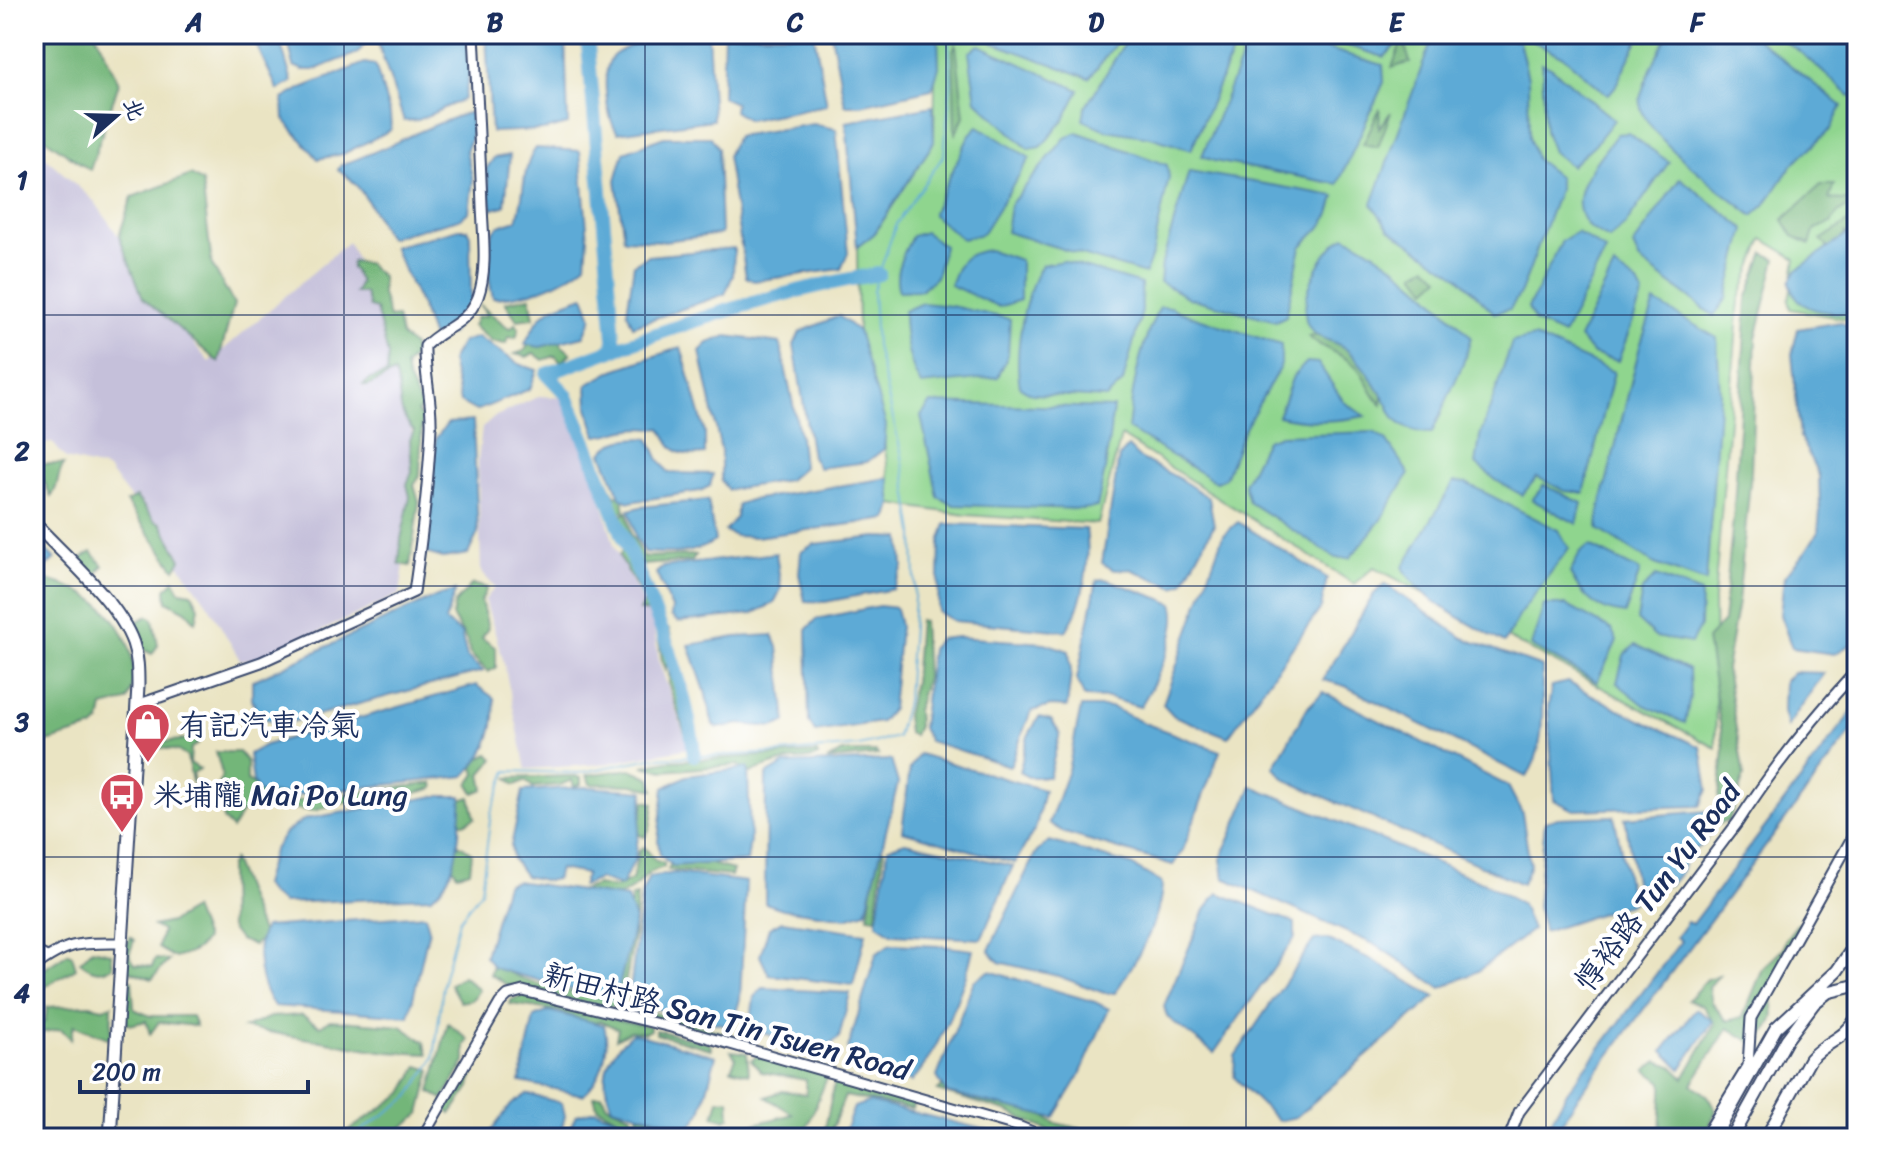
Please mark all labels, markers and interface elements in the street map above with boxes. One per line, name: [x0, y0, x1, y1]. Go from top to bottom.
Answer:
text: A: [184, 0, 203, 45]
text: B: [487, 0, 504, 45]
text: C: [786, 0, 804, 45]
text: D: [1088, 0, 1104, 45]
text: E: [1389, 0, 1406, 45]
text: F: [1689, 0, 1706, 45]
north arrow: [76, 76, 156, 156]
text: 北: [112, 92, 156, 126]
text: 1: [16, 157, 28, 203]
text: 2: [13, 428, 30, 474]
place label: 有記汽車冷氣: [179, 698, 359, 752]
text: 3: [14, 699, 30, 745]
shop icon: 有記汽車冷氣: [124, 701, 172, 764]
street label: 惇裕路 Tun Yu Road: [1560, 767, 1757, 1003]
place label: 米埔隴 Mai Po Lung: [153, 768, 408, 822]
bus stop icon: 米埔隴 Mai Po Lung: [98, 771, 146, 834]
street label: 新田村路 San Tin Tsuen Road: [537, 947, 919, 1098]
text: 4: [14, 970, 30, 1016]
scale bar: [80, 1044, 308, 1094]
text: 200 m: [92, 1051, 161, 1093]

